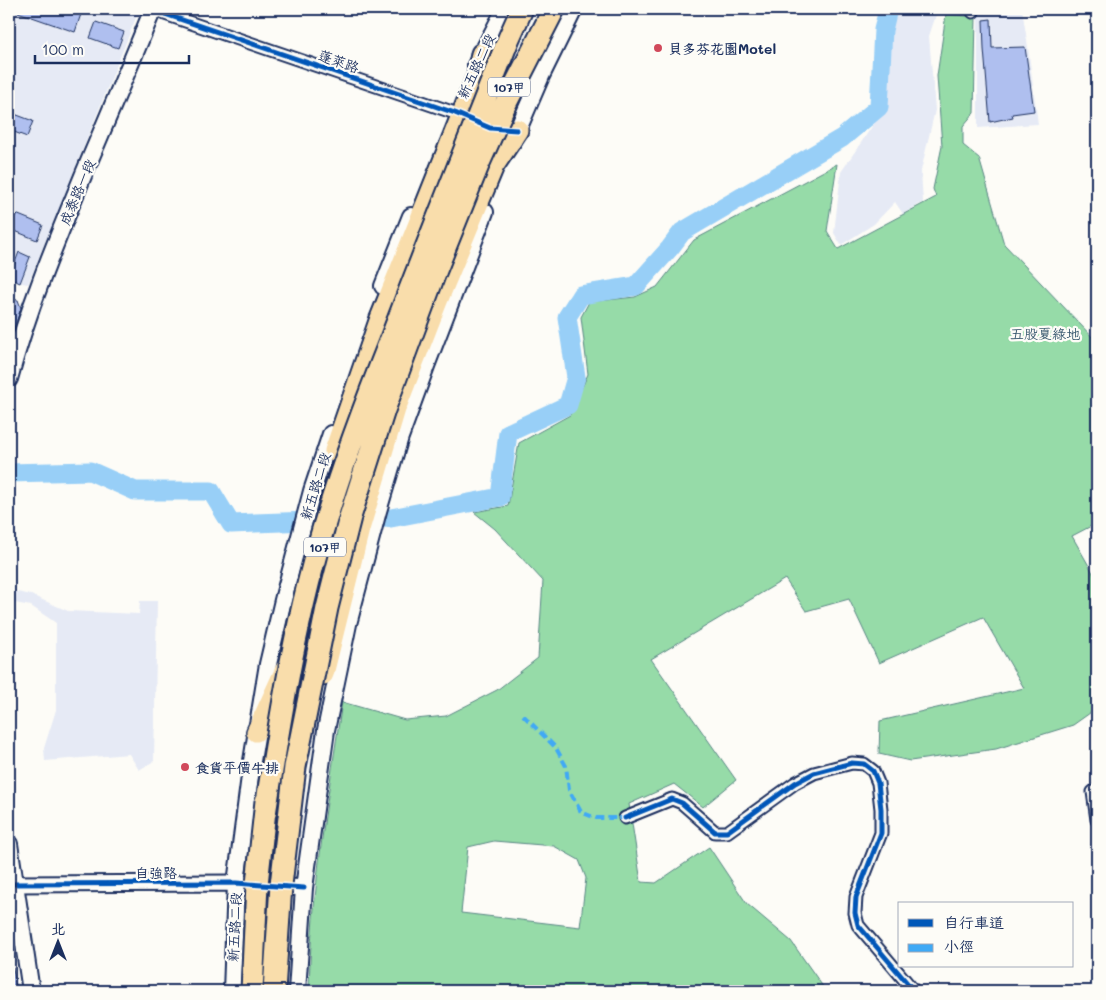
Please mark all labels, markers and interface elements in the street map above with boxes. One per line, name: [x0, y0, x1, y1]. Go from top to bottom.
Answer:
street label: 新五路二段: [453, 30, 499, 102]
scale bar: [35, 32, 189, 64]
text: 100 m: [42, 39, 84, 59]
place label: 貝多芬花園Motel: [668, 39, 776, 58]
marker: 貝多芬花園Motel: [652, 42, 664, 54]
street label: 蓬萊路: [316, 45, 362, 77]
road number: 107甲: [488, 77, 530, 96]
street label: 成泰路一段: [55, 156, 99, 228]
park label: 五股夏綠地: [1010, 324, 1080, 343]
street label: 新五路二段: [296, 450, 334, 522]
road number: 107甲: [304, 538, 346, 556]
place label: 食貨平價牛排: [195, 758, 279, 777]
marker: 食貨平價牛排: [179, 761, 191, 773]
street label: 自強路: [135, 863, 177, 882]
street label: 新五路二段: [223, 892, 245, 962]
legend: [898, 902, 1074, 968]
text: 自行車道: [944, 912, 1004, 932]
north arrow: [32, 918, 82, 968]
text: 北: [51, 919, 65, 938]
text: 小徑: [944, 936, 974, 956]

